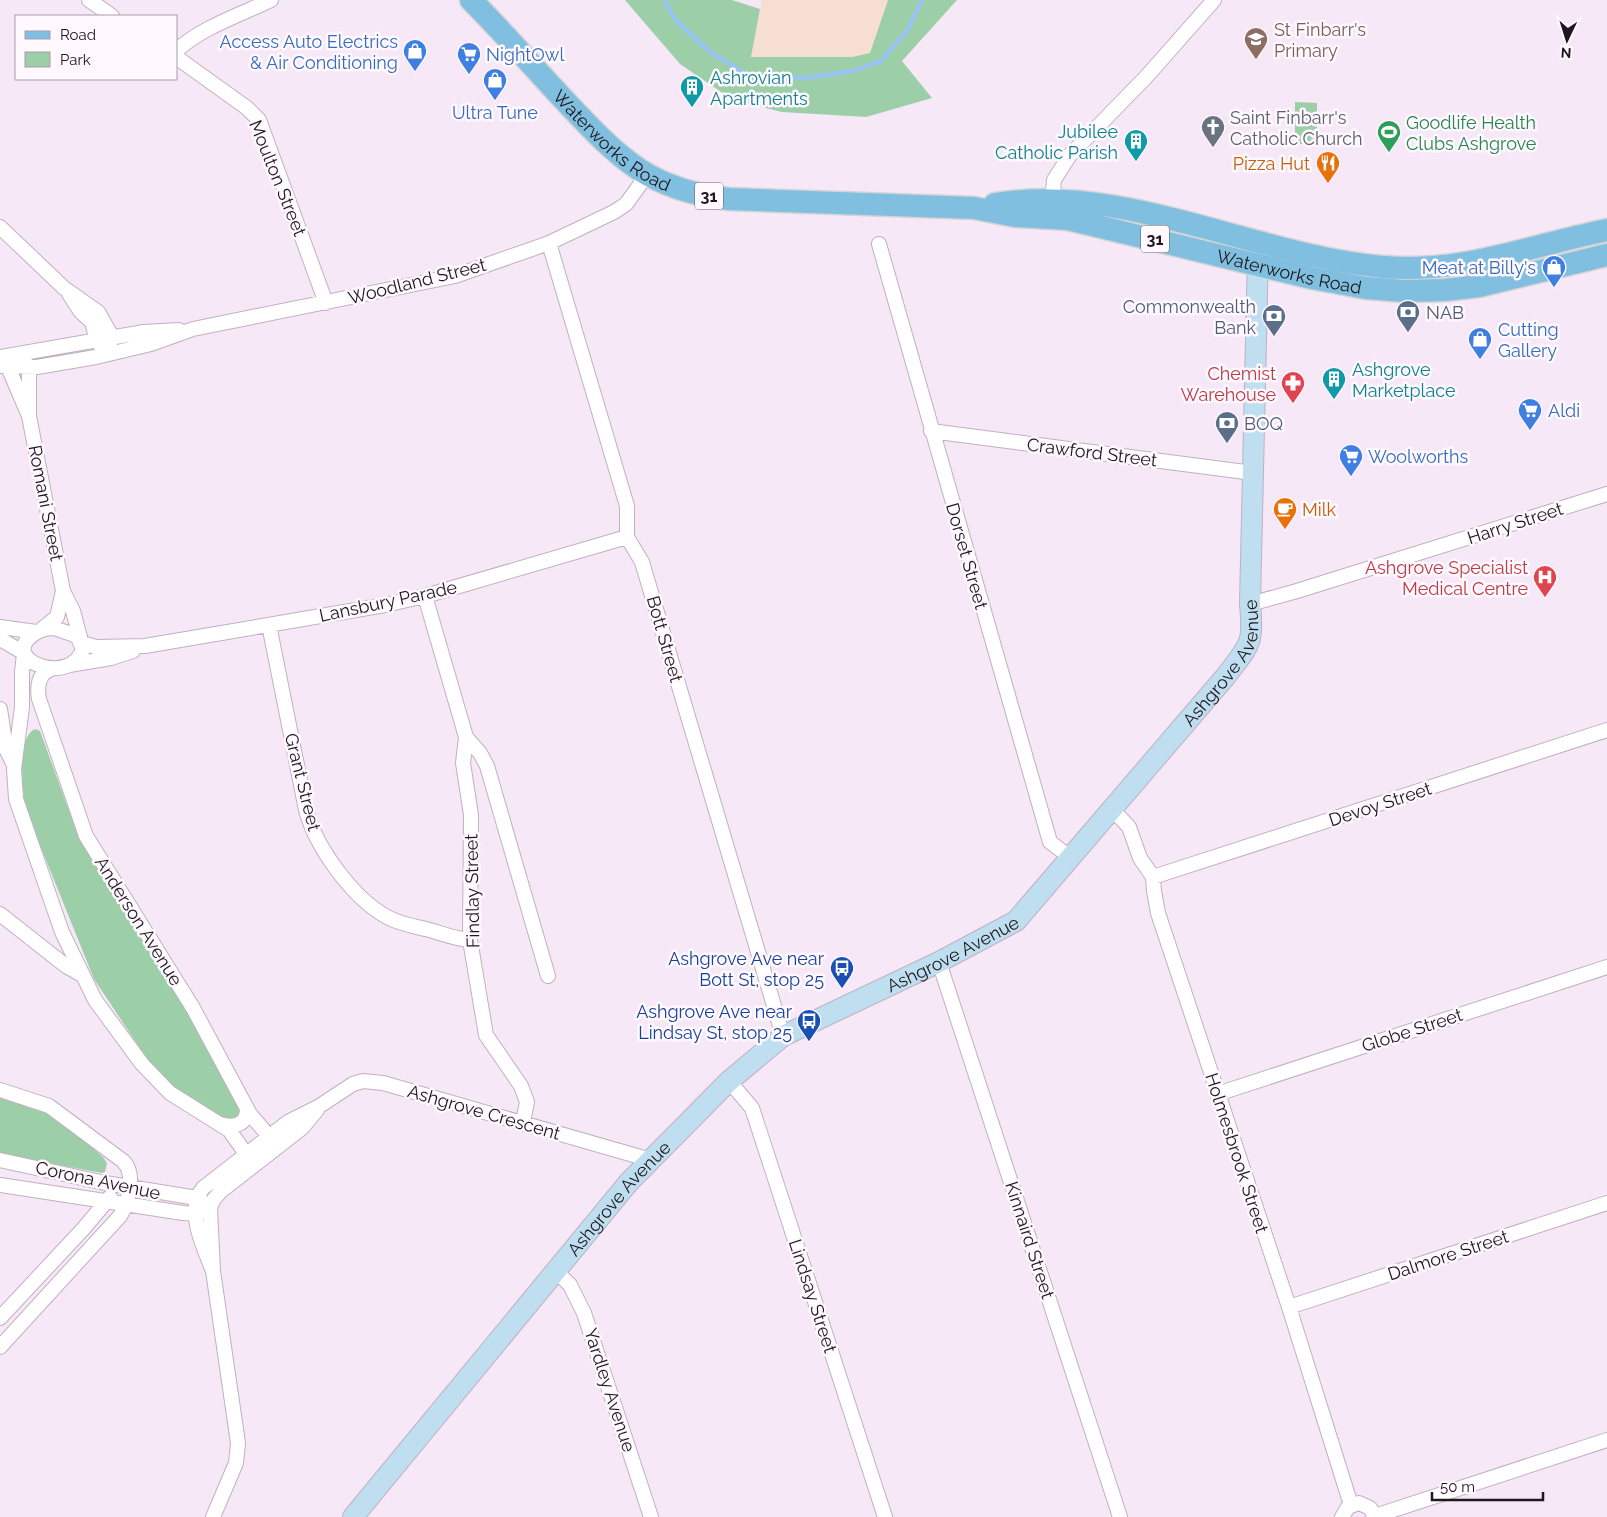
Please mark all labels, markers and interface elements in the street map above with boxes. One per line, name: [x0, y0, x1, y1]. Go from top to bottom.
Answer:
legend: [15, 15, 178, 80]
north arrow: [1542, 15, 1592, 65]
place label: St Finbarr's Primary: [1274, 19, 1366, 61]
text: Road: [60, 26, 96, 44]
school or university icon: St Finbarr's Primary: [1243, 26, 1269, 60]
place label: Access Auto Electrics & Air Conditioning: [220, 31, 398, 73]
shop icon: Access Auto Electrics & Air Conditioning: [402, 38, 428, 72]
supermarket icon: NightOwl: [456, 41, 482, 75]
place label: NightOwl: [486, 44, 564, 65]
text: N: [1560, 45, 1572, 61]
text: Park: [60, 51, 91, 69]
shop icon: Ultra Tune: [482, 67, 508, 101]
place label: Ashrovian Apartments: [710, 67, 808, 109]
building icon: Ashrovian Apartments: [679, 74, 705, 108]
street label: Waterworks Road: [549, 85, 674, 195]
place label: Ultra Tune: [452, 102, 538, 123]
place label: Saint Finbarr's Catholic Church: [1230, 107, 1363, 149]
place label: Goodlife Health Clubs Ashgrove: [1406, 112, 1537, 154]
church icon: Saint Finbarr's Catholic Church: [1200, 114, 1226, 148]
street label: Moulton Street: [245, 117, 311, 239]
sports icon: Goodlife Health Clubs Ashgrove: [1376, 119, 1402, 153]
place label: Jubilee Catholic Parish: [995, 121, 1118, 163]
building icon: Jubilee Catholic Parish: [1123, 128, 1149, 162]
restaurant icon: Pizza Hut: [1315, 150, 1341, 184]
place label: Pizza Hut: [1233, 153, 1310, 174]
road number: 31: [695, 182, 723, 210]
road number: 31: [1141, 225, 1169, 252]
street label: Waterworks Road: [1215, 245, 1363, 297]
street label: Woodland Street: [346, 254, 488, 308]
shop icon: Meat at Billy's: [1541, 254, 1567, 288]
place label: Meat at Billy's: [1422, 257, 1536, 278]
place label: Commonwealth Bank: [1123, 296, 1256, 338]
bank icon: NAB: [1395, 299, 1421, 333]
place label: NAB: [1426, 302, 1464, 323]
bank icon: Commonwealth Bank: [1261, 303, 1287, 337]
place label: Cutting Gallery: [1498, 319, 1559, 361]
shop icon: Cutting Gallery: [1467, 326, 1493, 360]
place label: Ashgrove Marketplace: [1352, 359, 1456, 401]
place label: Chemist Warehouse: [1181, 363, 1276, 405]
building icon: Ashgrove Marketplace: [1321, 366, 1347, 400]
pharmacy icon: Chemist Warehouse: [1280, 370, 1306, 404]
supermarket icon: Aldi: [1517, 397, 1543, 431]
place label: Aldi: [1548, 400, 1580, 421]
bank icon: BOQ: [1214, 410, 1240, 444]
place label: BOQ: [1244, 413, 1283, 434]
street label: Crawford Street: [1026, 434, 1158, 470]
street label: Romani Street: [24, 443, 68, 563]
supermarket icon: Woolworths: [1338, 443, 1364, 477]
place label: Woolworths: [1368, 446, 1468, 467]
cafe icon: Milk: [1272, 496, 1298, 530]
street label: Harry Street: [1464, 498, 1566, 548]
place label: Milk: [1302, 499, 1337, 520]
street label: Dorset Street: [942, 500, 992, 612]
place label: Ashgrove Specialist Medical Centre: [1365, 557, 1528, 599]
hospital icon: Ashgrove Specialist Medical Centre: [1532, 564, 1558, 598]
street label: Lansbury Parade: [317, 576, 459, 626]
street label: Bott Street: [643, 593, 687, 685]
street label: Ashgrove Avenue: [1178, 598, 1262, 730]
street label: Grant Street: [281, 731, 325, 833]
street label: Devoy Street: [1326, 778, 1434, 830]
street label: Findlay Street: [461, 834, 483, 948]
street label: Anderson Avenue: [91, 853, 187, 990]
street label: Ashgrove Avenue: [883, 911, 1023, 996]
place label: Ashgrove Ave near Bott St, stop 25: [668, 948, 825, 990]
bus stop icon: Ashgrove Ave near Bott St, stop 25: [829, 955, 855, 989]
place label: Ashgrove Ave near Lindsay St, stop 25: [636, 1001, 793, 1043]
street label: Globe Street: [1359, 1004, 1465, 1056]
bus stop icon: Ashgrove Ave near Lindsay St, stop 25: [796, 1008, 822, 1042]
street label: Holmesbrook Street: [1201, 1070, 1273, 1236]
street label: Ashgrove Crescent: [405, 1080, 563, 1144]
street label: Ashgrove Avenue: [562, 1136, 675, 1260]
street label: Corona Avenue: [34, 1156, 163, 1204]
street label: Kinnaird Street: [1001, 1179, 1059, 1301]
street label: Dalmore Street: [1385, 1226, 1511, 1284]
street label: Lindsay Street: [785, 1237, 841, 1355]
street label: Yardley Avenue: [580, 1325, 640, 1455]
scale bar: [1432, 1470, 1543, 1502]
text: 50 m: [1440, 1478, 1475, 1496]

